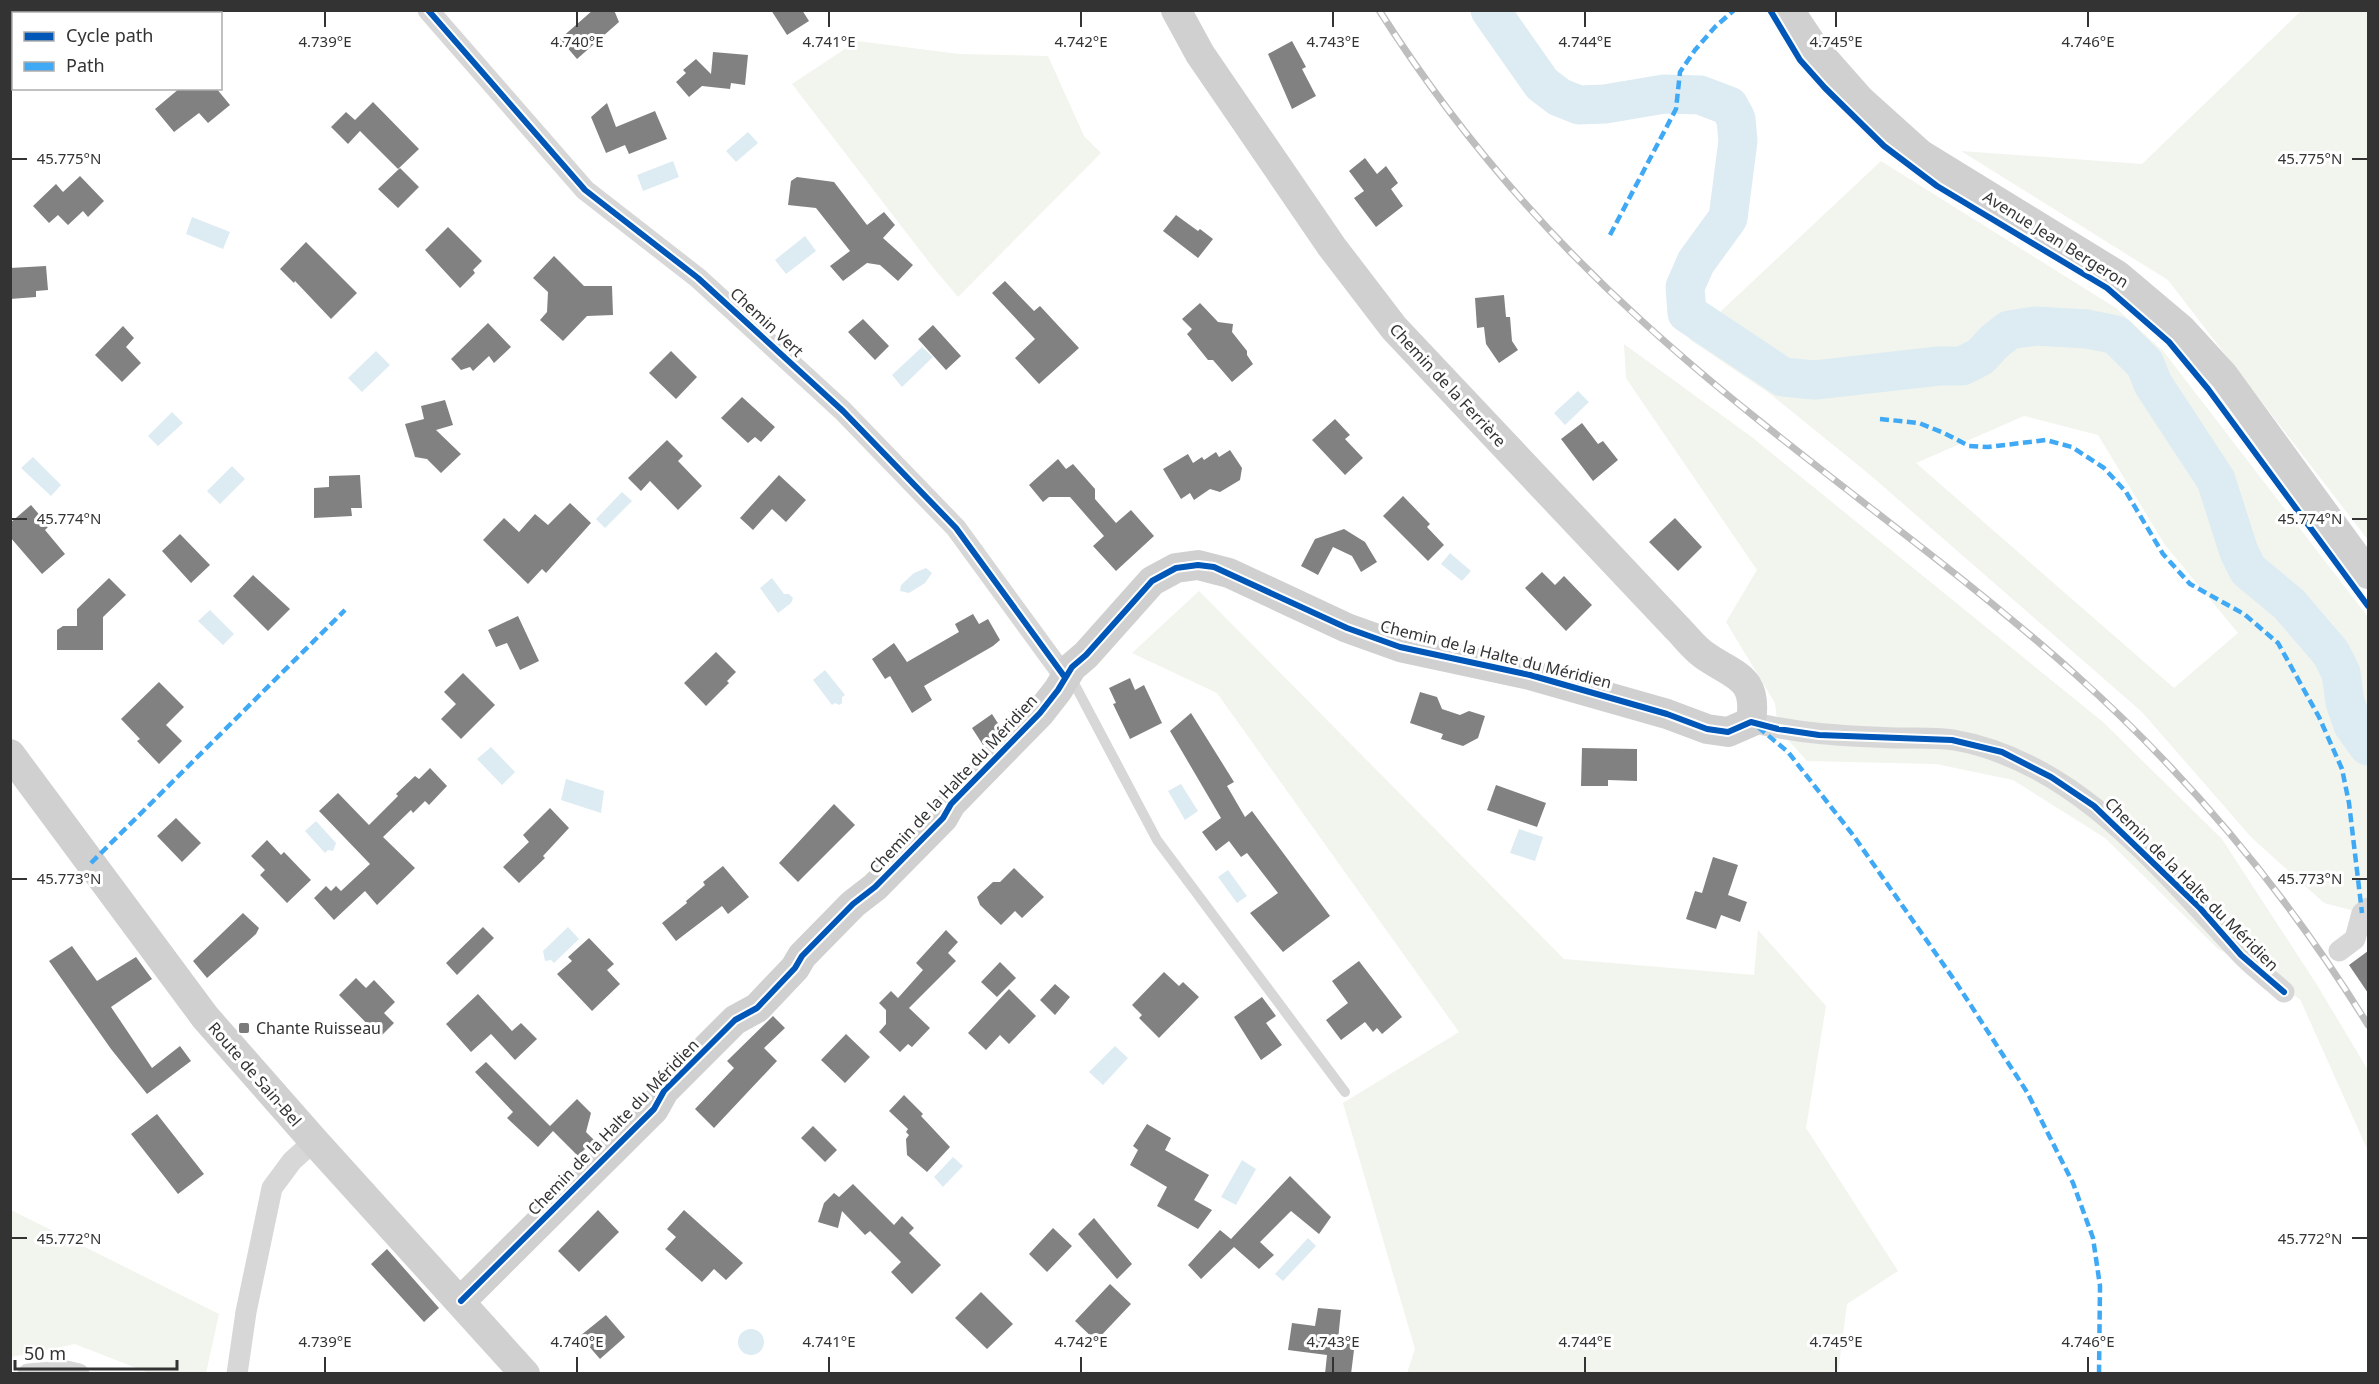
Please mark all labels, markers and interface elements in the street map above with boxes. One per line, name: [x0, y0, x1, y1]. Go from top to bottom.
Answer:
legend: [12, 12, 222, 90]
text: Cycle path: [66, 23, 153, 47]
text: 4.739°E: [298, 31, 352, 51]
text: 4.740°E: [550, 31, 604, 51]
text: 4.741°E: [802, 31, 856, 51]
text: 4.742°E: [1054, 31, 1108, 51]
text: 4.743°E: [1306, 31, 1360, 51]
text: 4.744°E: [1558, 31, 1612, 51]
text: 4.745°E: [1809, 31, 1863, 51]
text: 4.746°E: [2061, 31, 2115, 51]
text: Path: [66, 53, 105, 77]
text: 45.775°N: [37, 148, 101, 168]
text: 45.775°N: [2278, 148, 2342, 168]
street label: Avenue Jean Bergeron: [1979, 185, 2133, 293]
street label: Chemin Vert: [726, 282, 809, 362]
street label: Chemin de la Ferrière: [1385, 318, 1511, 452]
text: 45.774°N: [37, 508, 101, 528]
text: 45.774°N: [2278, 508, 2342, 528]
street label: Chemin de la Halte du Méridien: [1378, 615, 1614, 693]
street label: Chemin de la Halte du Méridien: [864, 690, 1042, 878]
street label: Chemin de la Halte du Méridien: [2100, 792, 2284, 976]
text: 45.773°N: [37, 868, 101, 888]
text: 45.773°N: [2278, 868, 2342, 888]
street label: Route de Sain-Bel: [203, 1017, 307, 1131]
place label: Chante Ruisseau: [256, 1017, 381, 1039]
marker: Chante Ruisseau: [237, 1021, 251, 1035]
street label: Chemin de la Halte du Méridien: [523, 1034, 703, 1220]
text: 45.772°N: [37, 1228, 101, 1248]
text: 45.772°N: [2278, 1228, 2342, 1248]
text: 4.739°E: [298, 1331, 352, 1351]
text: 4.740°E: [550, 1331, 604, 1351]
text: 4.741°E: [802, 1331, 856, 1351]
text: 4.742°E: [1054, 1331, 1108, 1351]
text: 4.743°E: [1306, 1331, 1360, 1351]
text: 4.744°E: [1558, 1331, 1612, 1351]
text: 4.745°E: [1809, 1331, 1863, 1351]
text: 4.746°E: [2061, 1331, 2115, 1351]
scale bar: [15, 1333, 177, 1371]
text: 50 m: [24, 1341, 66, 1365]

